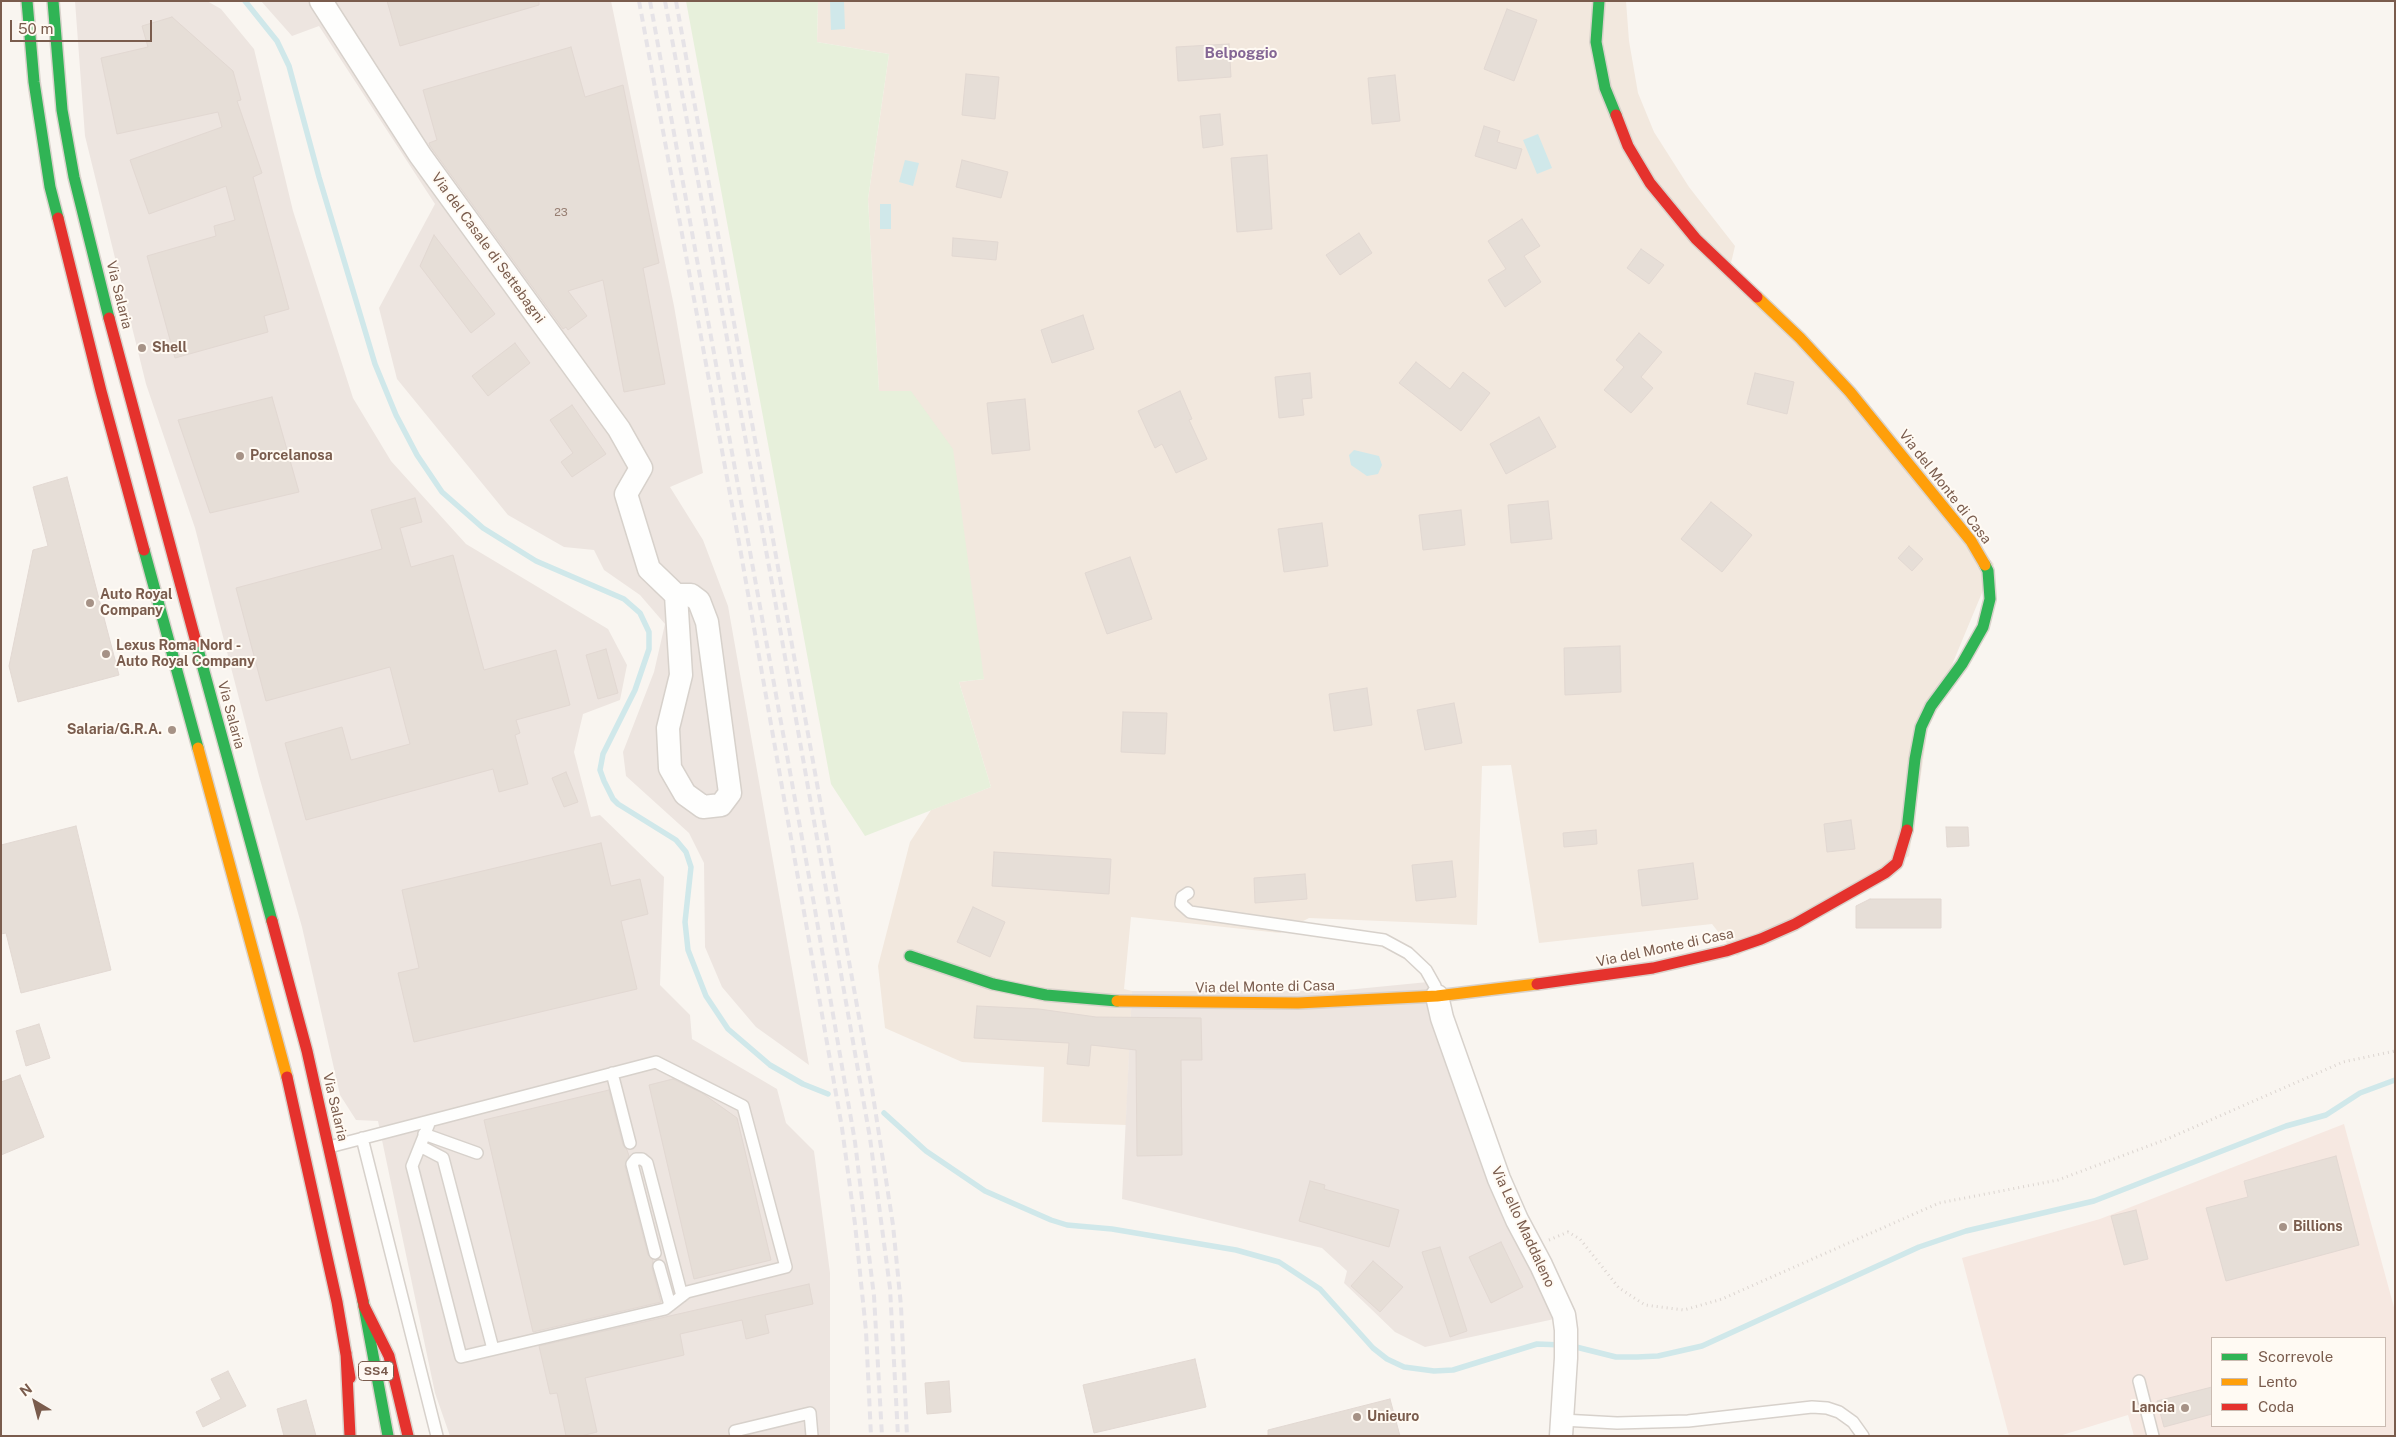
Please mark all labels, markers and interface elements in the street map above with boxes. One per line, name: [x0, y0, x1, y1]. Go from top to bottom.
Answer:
scale bar: [12, 10, 155, 42]
text: 50 m: [18, 20, 53, 37]
district label: Belpoggio: [1205, 44, 1277, 62]
street label: Via del Casale di Settebagni: [428, 170, 548, 326]
house number: 23: [554, 206, 568, 220]
street label: Via Salaria: [102, 259, 136, 331]
place label: Shell: [152, 340, 187, 356]
marker: Shell: [136, 342, 148, 354]
street label: Via del Monte di Casa: [1895, 427, 1995, 547]
place label: Porcelanosa: [250, 448, 333, 464]
marker: Porcelanosa: [234, 450, 246, 462]
place label: Auto Royal Company: [100, 587, 173, 620]
marker: Auto Royal Company: [84, 597, 96, 609]
place label: Lexus Roma Nord - Auto Royal Company: [116, 638, 255, 670]
marker: Lexus Roma Nord - Auto Royal Company: [100, 648, 112, 660]
street label: Via Salaria: [214, 679, 248, 751]
place label: Salaria/G.R.A.: [67, 722, 162, 738]
marker: Salaria/G.R.A.: [166, 724, 178, 736]
street label: Via del Monte di Casa: [1595, 925, 1735, 971]
street label: Via del Monte di Casa: [1195, 977, 1335, 997]
street label: Via Salaria: [319, 1071, 351, 1143]
street label: Via Lello Maddaleno: [1488, 1164, 1558, 1290]
place label: Billions: [2293, 1219, 2343, 1235]
marker: Billions: [2277, 1221, 2289, 1233]
legend: [2211, 1337, 2386, 1427]
text: Scorrevole: [2258, 1348, 2333, 1365]
road number: SS4: [358, 1362, 394, 1380]
text: Lento: [2258, 1373, 2297, 1390]
north arrow: [10, 1377, 60, 1427]
text: N: [17, 1380, 35, 1400]
text: Coda: [2258, 1398, 2294, 1415]
place label: Lancia: [2132, 1400, 2175, 1416]
marker: Lancia: [2179, 1402, 2191, 1414]
place label: Unieuro: [1367, 1409, 1419, 1425]
marker: Unieuro: [1351, 1411, 1363, 1423]

